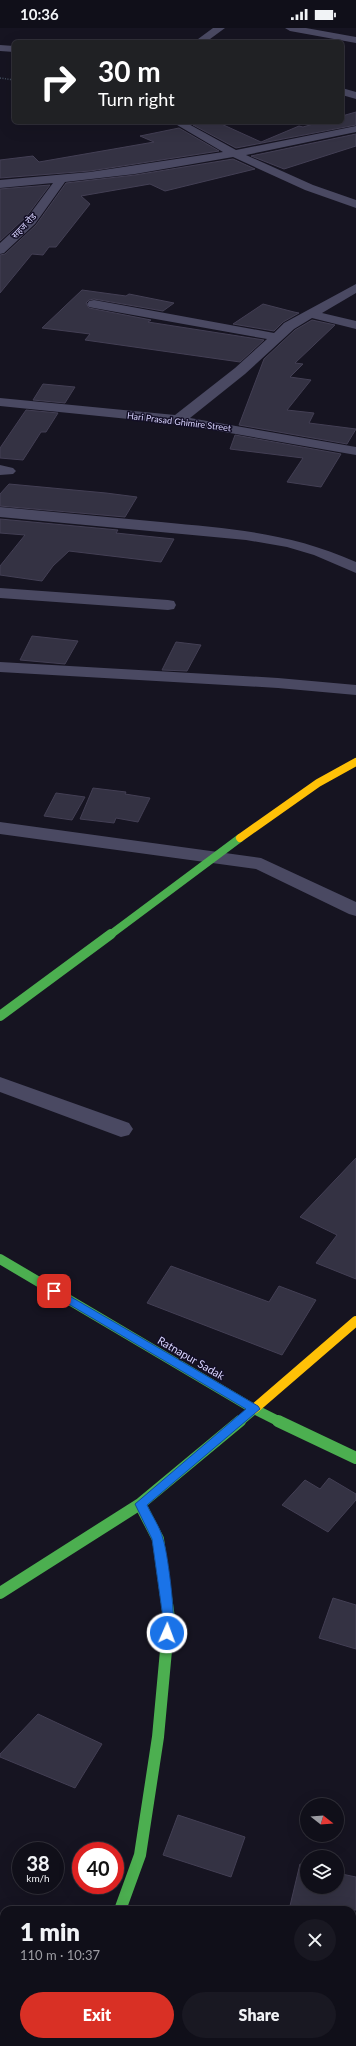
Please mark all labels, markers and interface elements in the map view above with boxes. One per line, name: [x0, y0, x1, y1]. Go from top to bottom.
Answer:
text: 10:36: [20, 5, 59, 23]
text: 30 m: [98, 54, 161, 88]
icon: right: [32, 56, 84, 108]
text: Turn right: [98, 88, 175, 110]
street label: सहज रोड: [9, 211, 38, 241]
street label: Hari Prasad Ghimire Street: [126, 410, 232, 433]
pin: [37, 1274, 71, 1308]
icon: arrive: [43, 1280, 65, 1302]
street label: Ratnapur Sadak: [155, 1333, 227, 1382]
position arrow: [146, 1612, 188, 1654]
north arrow: [300, 1798, 344, 1842]
map controls: [300, 1798, 344, 1894]
speed limit sign: 40: [72, 1842, 124, 1894]
button: layers: [300, 1850, 344, 1894]
text: 38: [26, 1851, 50, 1875]
text: km/h: [26, 1872, 50, 1884]
text: 1 min: [20, 1917, 80, 1946]
button: close: [294, 1919, 336, 1961]
text: 110 m · 10:37: [20, 1947, 100, 1963]
button: Exit: [20, 1992, 174, 2038]
button: Share: [182, 1992, 336, 2038]

